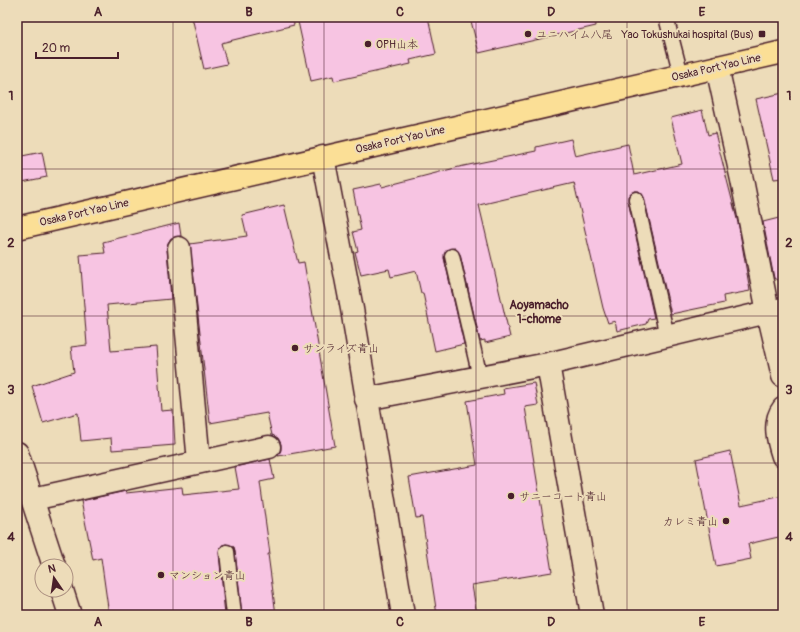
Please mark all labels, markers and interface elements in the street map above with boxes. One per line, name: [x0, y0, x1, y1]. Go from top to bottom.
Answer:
text: A: [94, 4, 103, 20]
text: B: [245, 4, 253, 20]
text: C: [396, 4, 404, 20]
text: D: [547, 4, 555, 20]
text: E: [699, 4, 706, 20]
place label: ユニハイム八尾: [536, 28, 613, 41]
place label: Yao Tokushukai hospital (Bus): [621, 28, 754, 41]
marker: ユニハイム八尾: [523, 29, 533, 39]
marker: Yao Tokushukai hospital (Bus): [757, 29, 767, 39]
scale bar: [36, 34, 118, 60]
place label: OPH山本: [376, 38, 418, 51]
marker: OPH山本: [363, 39, 373, 49]
text: 20 m: [42, 41, 71, 56]
street label: Osaka Port Yao Line: [670, 51, 762, 84]
text: 1: [8, 88, 14, 104]
text: 1: [786, 88, 792, 104]
street label: Osaka Port Yao Line: [354, 123, 446, 156]
street label: Osaka Port Yao Line: [38, 196, 130, 229]
text: 2: [7, 235, 15, 251]
text: 2: [785, 235, 793, 251]
district label: Aoyamacho 1-chome: [509, 298, 569, 327]
place label: サンライズ青山: [303, 342, 379, 355]
marker: サンライズ青山: [290, 343, 300, 353]
text: 3: [7, 382, 15, 398]
text: 3: [785, 382, 793, 398]
place label: サニーコート青山: [519, 490, 607, 503]
marker: サニーコート青山: [506, 491, 516, 501]
place label: カレミ青山: [663, 515, 718, 528]
marker: カレミ青山: [721, 516, 731, 526]
text: 4: [7, 529, 15, 545]
text: 4: [785, 529, 793, 545]
north arrow: [34, 558, 74, 598]
text: N: [47, 561, 57, 576]
place label: マンション青山: [169, 569, 246, 582]
marker: マンション青山: [156, 570, 166, 580]
text: A: [94, 614, 103, 630]
text: B: [245, 614, 253, 630]
text: C: [396, 614, 404, 630]
text: D: [547, 614, 555, 630]
text: E: [699, 614, 706, 630]

